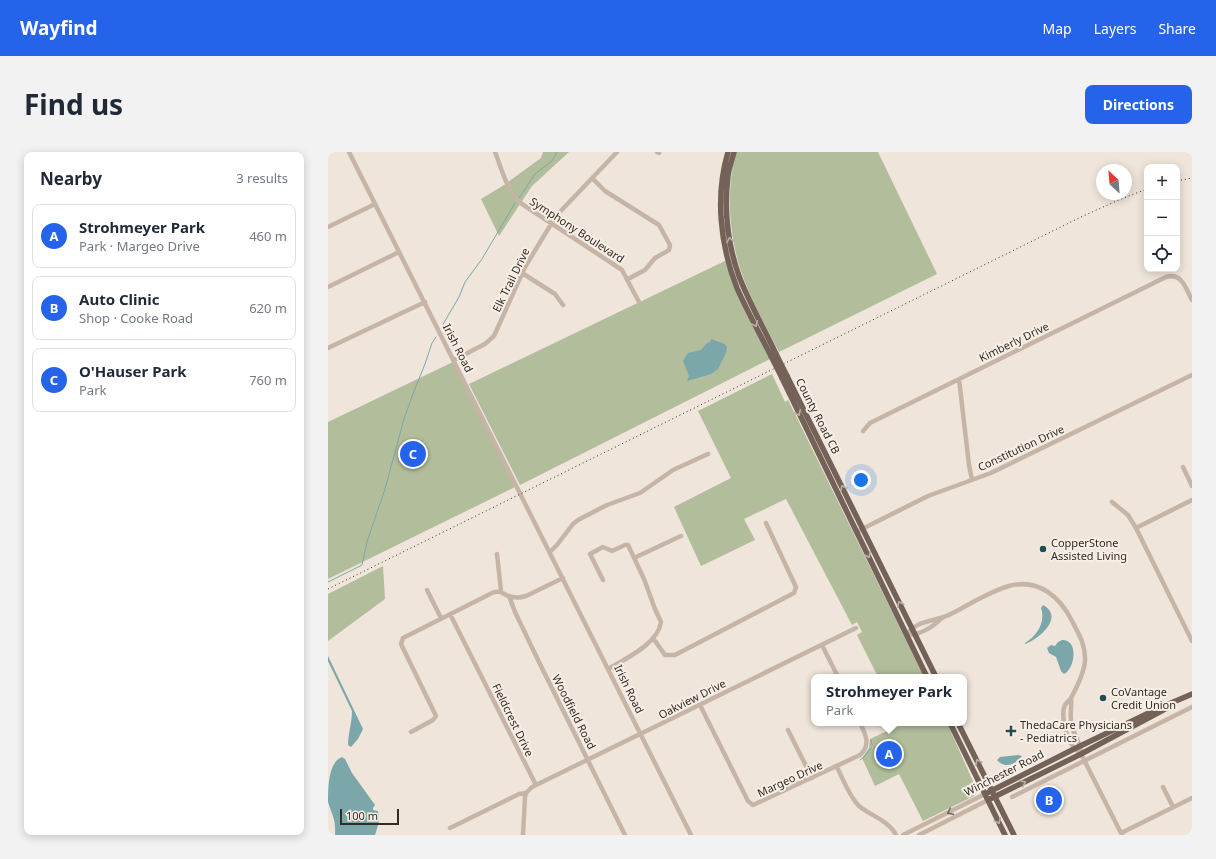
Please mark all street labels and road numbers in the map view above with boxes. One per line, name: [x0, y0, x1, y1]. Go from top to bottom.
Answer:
street label: Symphony Boulevard: [527, 193, 627, 266]
street label: Elk Trail Drive: [489, 245, 533, 314]
street label: Kimberly Drive: [976, 318, 1051, 365]
street label: Irish Road: [440, 321, 477, 375]
street label: County Road CB: [793, 375, 844, 456]
street label: Constitution Drive: [975, 421, 1066, 474]
street label: Irish Road: [611, 662, 648, 716]
street label: Woodfield Road: [549, 672, 600, 752]
street label: Oakview Drive: [656, 675, 728, 722]
street label: Fieldcrest Drive: [489, 681, 538, 759]
street label: Winchester Road: [961, 746, 1046, 799]
street label: Margeo Drive: [755, 757, 825, 800]

